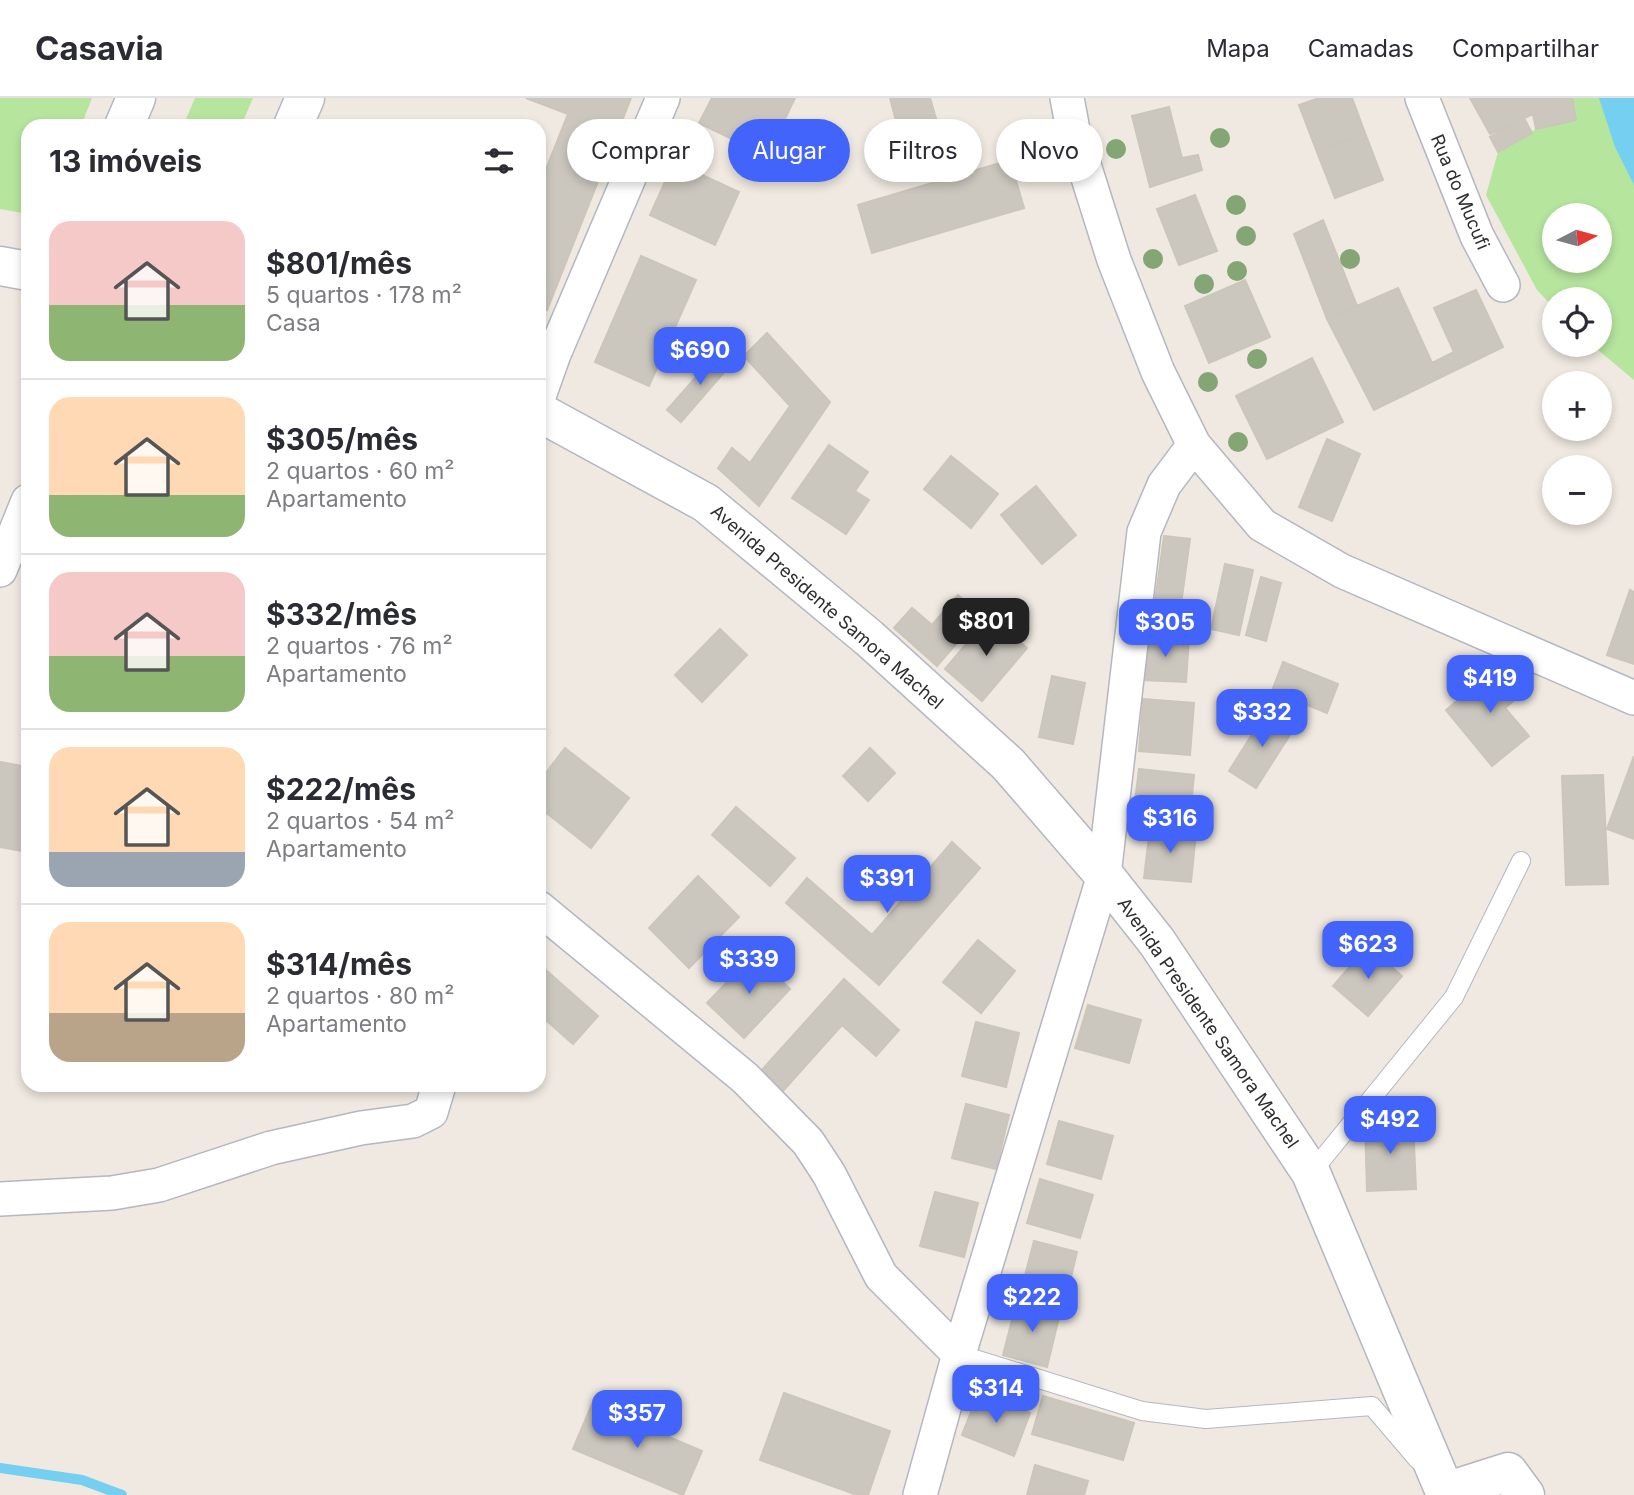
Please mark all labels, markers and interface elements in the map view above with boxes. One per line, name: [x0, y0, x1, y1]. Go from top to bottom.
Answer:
text: Casavia: [35, 28, 164, 68]
text: Mapa: [1206, 34, 1270, 63]
text: Camadas: [1308, 34, 1414, 63]
text: Compartilhar: [1452, 34, 1599, 63]
chip: Comprar: [567, 119, 714, 182]
chip: Alugar: [728, 119, 850, 182]
chip: Filtros: [864, 119, 982, 182]
chip: Novo: [996, 119, 1103, 182]
street label: Rua do Mucufi: [1427, 131, 1494, 253]
icon: filters: [480, 142, 518, 180]
text: 13 imóveis: [49, 143, 202, 179]
north arrow: [1542, 203, 1612, 273]
map controls: [1542, 203, 1612, 525]
text: $801/mês: [266, 245, 412, 281]
icon: home: [105, 249, 189, 333]
text: 5 quartos · 178 m²: [266, 281, 462, 309]
button: locate: [1542, 287, 1612, 357]
text: Casa: [266, 309, 321, 337]
pin: $690: [659, 328, 741, 387]
text: $690: [670, 336, 730, 364]
button: +: [1542, 371, 1612, 441]
text: $305/mês: [266, 421, 418, 457]
icon: home: [105, 425, 189, 509]
button: −: [1542, 455, 1612, 525]
text: 2 quartos · 60 m²: [266, 457, 454, 485]
text: Apartamento: [266, 485, 407, 513]
street label: Avenida Presidente Samora Machel: [707, 500, 948, 713]
text: $332/mês: [266, 596, 417, 632]
pin: $801: [945, 598, 1027, 658]
icon: home: [105, 600, 189, 684]
pin: $305: [1124, 600, 1206, 659]
text: $801: [958, 607, 1014, 635]
text: $305: [1135, 608, 1195, 636]
text: 2 quartos · 76 m²: [266, 632, 453, 660]
pin: $419: [1449, 656, 1531, 715]
text: Apartamento: [266, 660, 407, 688]
text: $419: [1463, 664, 1517, 692]
pin: $332: [1221, 690, 1303, 749]
text: $332: [1232, 698, 1292, 726]
text: $222/mês: [266, 771, 416, 807]
icon: home: [105, 775, 189, 859]
pin: $316: [1129, 796, 1211, 855]
text: $316: [1143, 804, 1197, 832]
text: 2 quartos · 54 m²: [266, 807, 455, 835]
text: Apartamento: [266, 835, 407, 863]
pin: $391: [846, 856, 928, 915]
text: $391: [860, 864, 914, 892]
street label: Avenida Presidente Samora Machel: [1114, 894, 1303, 1152]
pin: $623: [1327, 922, 1409, 981]
text: $623: [1338, 930, 1398, 958]
pin: $339: [708, 936, 790, 996]
text: $339: [719, 945, 779, 973]
text: $314/mês: [266, 946, 412, 982]
icon: home: [105, 950, 189, 1034]
text: 2 quartos · 80 m²: [266, 982, 454, 1010]
text: Apartamento: [266, 1010, 407, 1038]
pin: $492: [1349, 1096, 1431, 1156]
text: $492: [1360, 1105, 1420, 1133]
pin: $222: [991, 1274, 1073, 1334]
text: $222: [1003, 1283, 1061, 1311]
pin: $314: [955, 1366, 1037, 1425]
text: $314: [968, 1374, 1024, 1402]
pin: $357: [596, 1390, 678, 1450]
text: $357: [608, 1399, 666, 1427]

